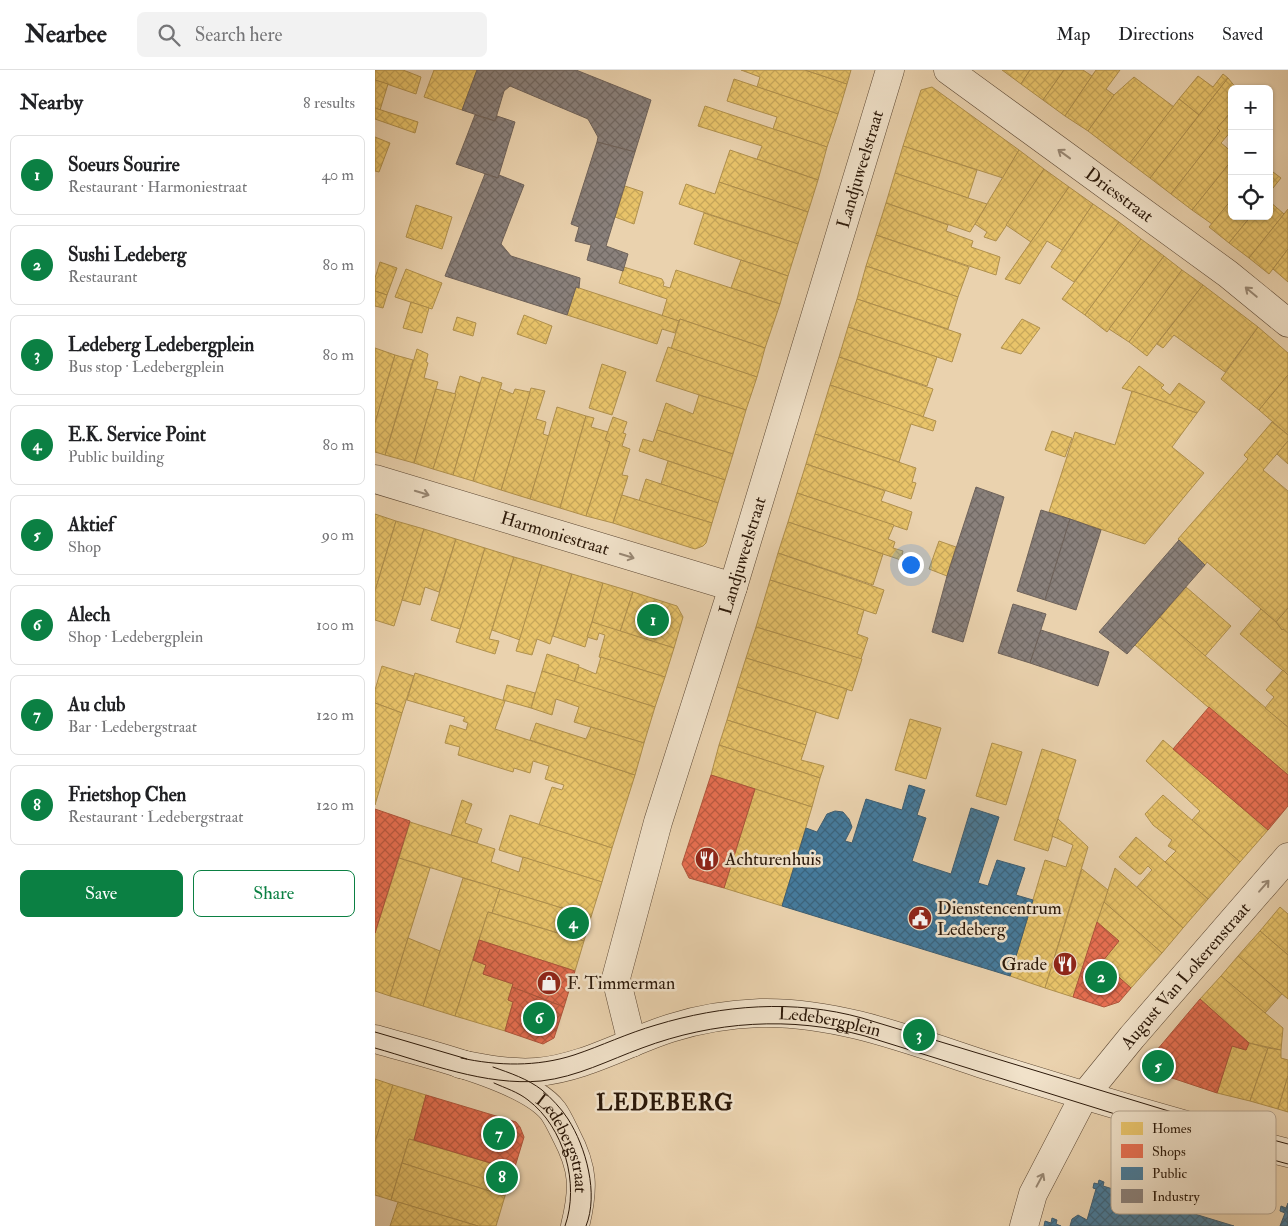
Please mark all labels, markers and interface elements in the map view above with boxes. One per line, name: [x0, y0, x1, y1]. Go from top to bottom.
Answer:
search box: [137, 12, 487, 57]
text: Nearbee: [25, 19, 107, 50]
icon: search: [155, 21, 183, 49]
text: Search here: [195, 23, 282, 47]
text: Map: [1057, 23, 1090, 46]
text: Directions: [1118, 23, 1194, 46]
text: Saved: [1222, 23, 1263, 46]
map controls: [1228, 85, 1273, 220]
button: +: [1228, 85, 1273, 130]
text: Nearby: [20, 89, 83, 116]
text: 8 results: [303, 93, 355, 113]
street label: Landjuweelstraat: [832, 107, 889, 231]
button: −: [1228, 130, 1273, 175]
one-way arrow: [1057, 149, 1071, 159]
text: Soeurs Sourire: [68, 153, 180, 177]
street label: Driesstraat: [1080, 163, 1158, 228]
text: 1: [34, 165, 40, 185]
text: 40 m: [321, 165, 354, 185]
button: locate: [1228, 175, 1273, 220]
text: Restaurant · Harmoniestraat: [68, 177, 247, 197]
text: Sushi Ledeberg: [68, 243, 186, 267]
text: 2: [33, 255, 41, 275]
text: 80 m: [323, 255, 354, 275]
text: Restaurant: [68, 267, 137, 287]
one-way arrow: [1244, 287, 1257, 298]
text: Ledeberg Ledebergplein: [68, 333, 254, 357]
text: 3: [34, 345, 40, 365]
text: 80 m: [323, 345, 354, 365]
text: Bus stop · Ledebergplein: [68, 357, 224, 377]
text: E.K. Service Point: [68, 423, 206, 447]
text: 4: [33, 435, 41, 455]
text: 80 m: [323, 435, 354, 455]
text: Public building: [68, 447, 164, 467]
one-way arrow: [413, 489, 429, 499]
street label: Landjuweelstraat: [714, 494, 772, 618]
street label: Harmoniestraat: [498, 507, 612, 561]
text: Aktief: [68, 513, 114, 537]
text: 5: [33, 525, 41, 545]
text: 90 m: [322, 525, 354, 545]
text: Shop: [68, 537, 101, 557]
one-way arrow: [619, 551, 635, 561]
your location: [898, 552, 924, 578]
pin: 1: [637, 601, 669, 639]
text: Alech: [68, 603, 110, 627]
text: 6: [33, 615, 41, 635]
text: 100 m: [316, 615, 354, 635]
text: Shop · Ledebergplein: [68, 627, 203, 647]
text: Au club: [68, 693, 125, 717]
text: 7: [33, 705, 41, 725]
text: 120 m: [316, 705, 354, 725]
text: Bar · Ledebergstraat: [68, 717, 197, 737]
text: Frietshop Chen: [68, 783, 186, 807]
text: 8: [33, 795, 41, 815]
text: 120 m: [316, 795, 354, 815]
text: Restaurant · Ledebergstraat: [68, 807, 243, 827]
restaurant icon: Achturenhuis: [694, 846, 720, 872]
place label: Achturenhuis: [724, 848, 821, 871]
button: Save: [20, 870, 183, 917]
button: Share: [193, 870, 355, 917]
one-way arrow: [1258, 879, 1269, 892]
place label: Dienstencentrum Ledeberg: [937, 897, 1062, 941]
street label: August Van Lokerenstraat: [1115, 898, 1256, 1055]
pin: 4: [557, 904, 589, 942]
public building icon: Dienstencentrum Ledeberg: [907, 905, 933, 931]
restaurant icon: Grade: [1052, 951, 1078, 977]
place label: Grade: [1001, 953, 1047, 976]
pin: 2: [1085, 958, 1117, 996]
shop icon: F. Timmerman: [536, 970, 562, 996]
place label: F. Timmerman: [567, 972, 675, 995]
pin: 6: [523, 999, 555, 1037]
street label: Ledebergplein: [778, 1002, 883, 1043]
pin: 3: [903, 1016, 935, 1054]
pin: 5: [1142, 1047, 1174, 1085]
street label: Ledebergstraat: [531, 1089, 592, 1194]
district label: LEDEBERG: [596, 1089, 734, 1117]
legend: [1111, 1111, 1276, 1214]
pin: 7: [483, 1115, 515, 1153]
text: Homes: [1152, 1120, 1192, 1137]
text: Shops: [1152, 1143, 1186, 1161]
pin: 8: [486, 1158, 518, 1196]
text: Public: [1152, 1165, 1187, 1182]
one-way arrow: [1035, 1173, 1045, 1188]
text: Industry: [1152, 1188, 1201, 1206]

